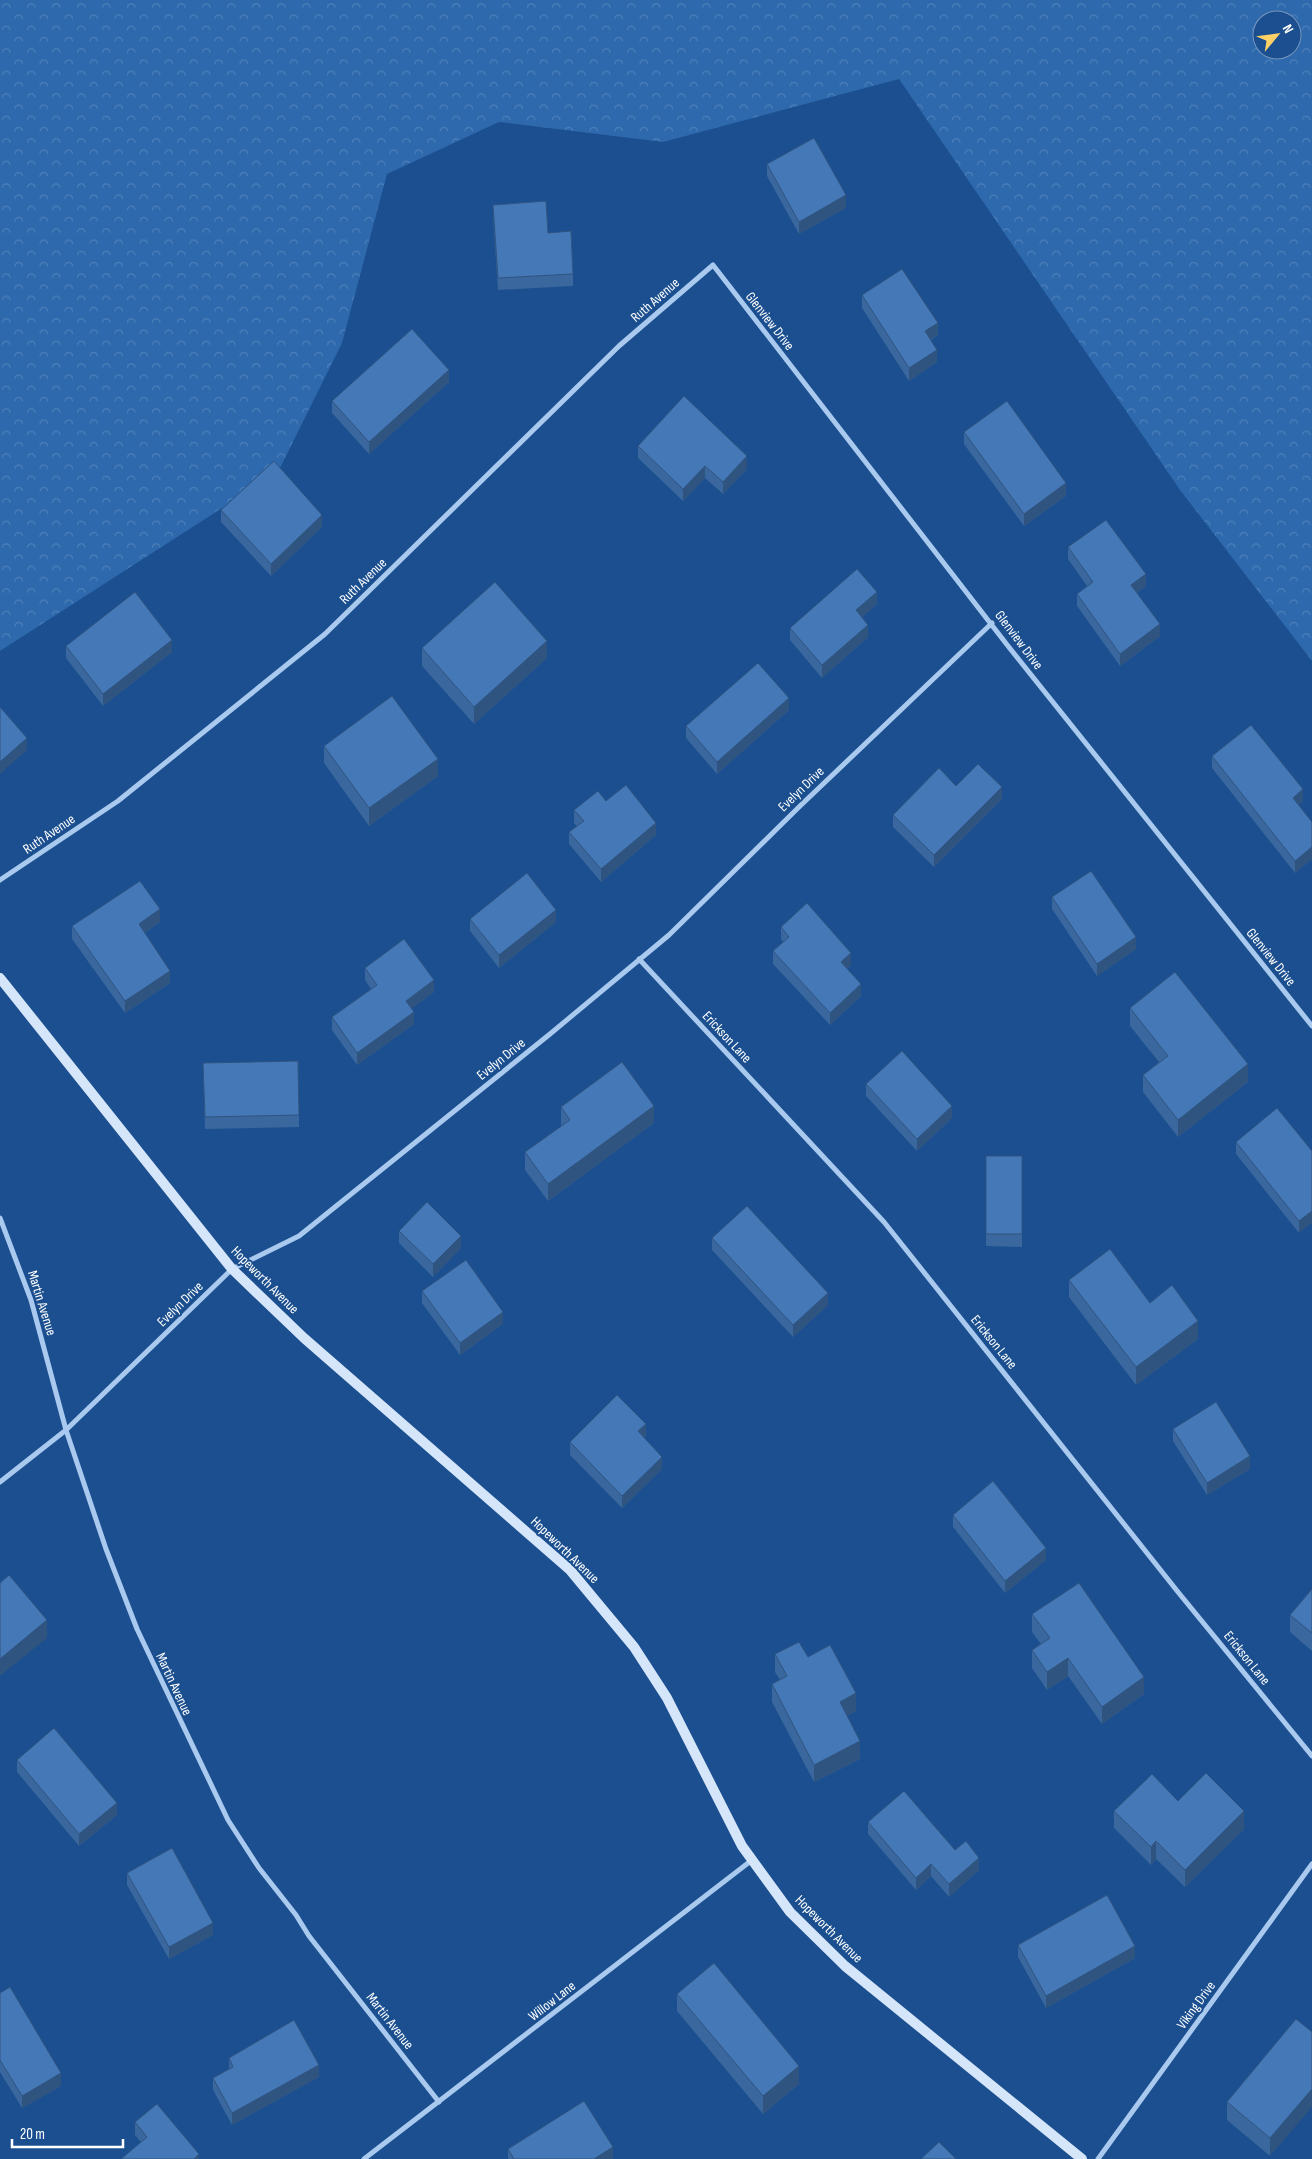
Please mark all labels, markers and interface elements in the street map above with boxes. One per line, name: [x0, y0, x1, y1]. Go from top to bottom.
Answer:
north arrow: [1252, 10, 1302, 60]
text: N: [1279, 22, 1297, 36]
street label: Ruth Avenue: [627, 274, 683, 326]
street label: Glenview Drive: [742, 288, 798, 354]
street label: Ruth Avenue: [336, 554, 390, 608]
street label: Glenview Drive: [991, 607, 1047, 673]
street label: Evelyn Drive: [774, 763, 828, 815]
street label: Ruth Avenue: [20, 810, 78, 858]
street label: Glenview Drive: [1243, 925, 1299, 989]
street label: Erickson Lane: [699, 1008, 755, 1066]
street label: Evelyn Drive: [473, 1034, 529, 1084]
street label: Hopeworth Avenue: [228, 1243, 302, 1317]
street label: Martin Avenue: [24, 1268, 60, 1338]
street label: Evelyn Drive: [153, 1278, 207, 1330]
street label: Erickson Lane: [967, 1312, 1021, 1372]
street label: Hopeworth Avenue: [527, 1513, 603, 1587]
street label: Erickson Lane: [1220, 1628, 1274, 1688]
street label: Martin Avenue: [152, 1650, 196, 1718]
street label: Hopeworth Avenue: [792, 1892, 866, 1966]
street label: Willow Lane: [525, 1977, 579, 2025]
street label: Viking Drive: [1173, 1978, 1219, 2032]
street label: Martin Avenue: [363, 1989, 417, 2053]
scale bar: [12, 2116, 124, 2148]
text: 20 m: [20, 2125, 45, 2144]

